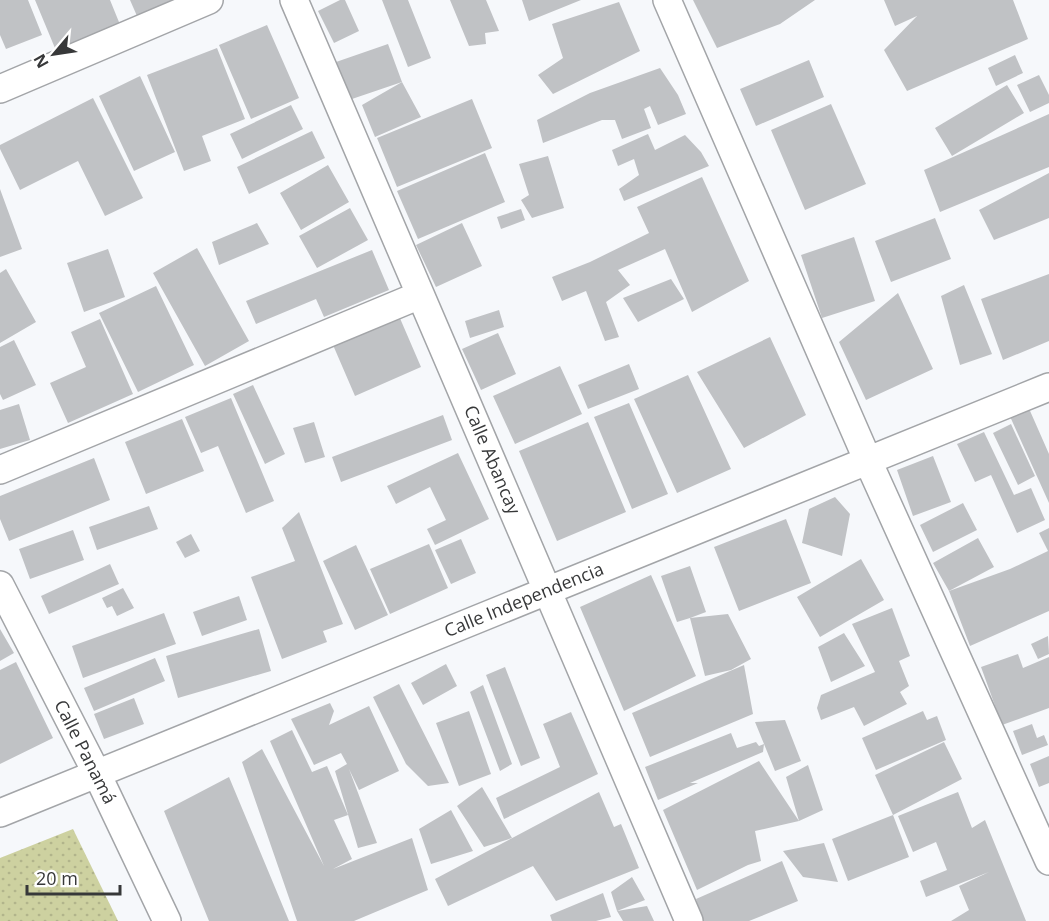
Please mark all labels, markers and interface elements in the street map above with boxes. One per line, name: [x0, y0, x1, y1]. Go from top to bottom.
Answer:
north arrow: [24, 24, 84, 84]
text: N: [28, 50, 54, 72]
street label: Calle Abancay: [459, 401, 527, 519]
street label: Calle Independencia: [440, 556, 607, 642]
street label: Calle Panamá: [49, 695, 122, 808]
scale bar: [27, 858, 120, 896]
text: 20 m: [36, 866, 78, 890]

